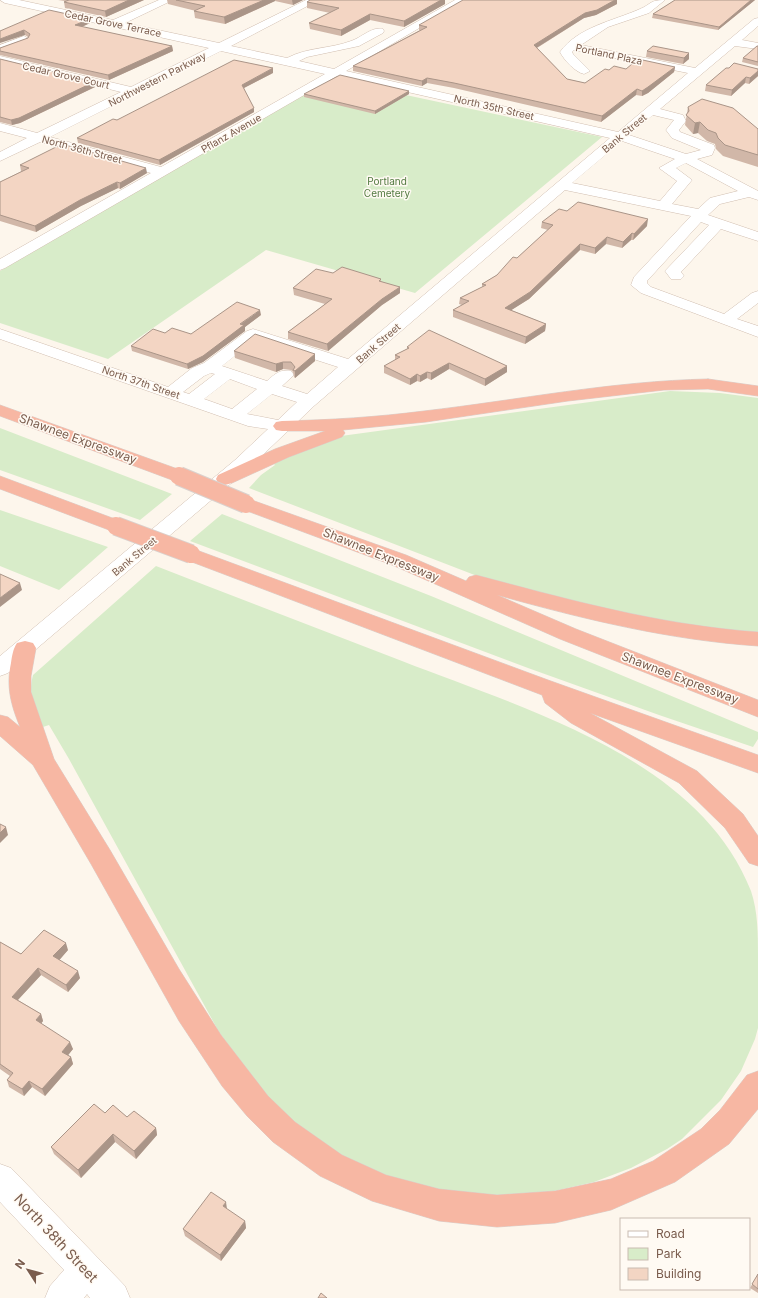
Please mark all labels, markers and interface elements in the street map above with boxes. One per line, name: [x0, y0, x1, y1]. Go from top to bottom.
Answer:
street label: Cedar Grove Terrace: [63, 7, 163, 39]
street label: Portland Plaza: [575, 41, 643, 67]
street label: Northwestern Parkway: [106, 49, 208, 109]
street label: Cedar Grove Court: [21, 59, 111, 91]
street label: North 35th Street: [453, 92, 536, 122]
street label: Bank Street: [599, 110, 649, 155]
street label: Pflanz Avenue: [199, 111, 263, 155]
street label: North 36th Street: [41, 133, 124, 166]
park label: Portland Cemetery: [364, 175, 411, 199]
street label: Bank Street: [353, 320, 403, 365]
street label: North 37th Street: [101, 363, 182, 401]
street label: Shawnee Expressway: [17, 410, 139, 467]
street label: Shawnee Expressway: [321, 524, 442, 585]
street label: Bank Street: [109, 533, 159, 578]
street label: Shawnee Expressway: [620, 648, 741, 707]
street label: North 38th Street: [11, 1190, 101, 1286]
legend: [620, 1218, 750, 1290]
text: Road: [656, 1226, 685, 1241]
text: Park: [656, 1246, 682, 1261]
north arrow: [8, 1250, 48, 1290]
text: Building: [656, 1266, 701, 1281]

